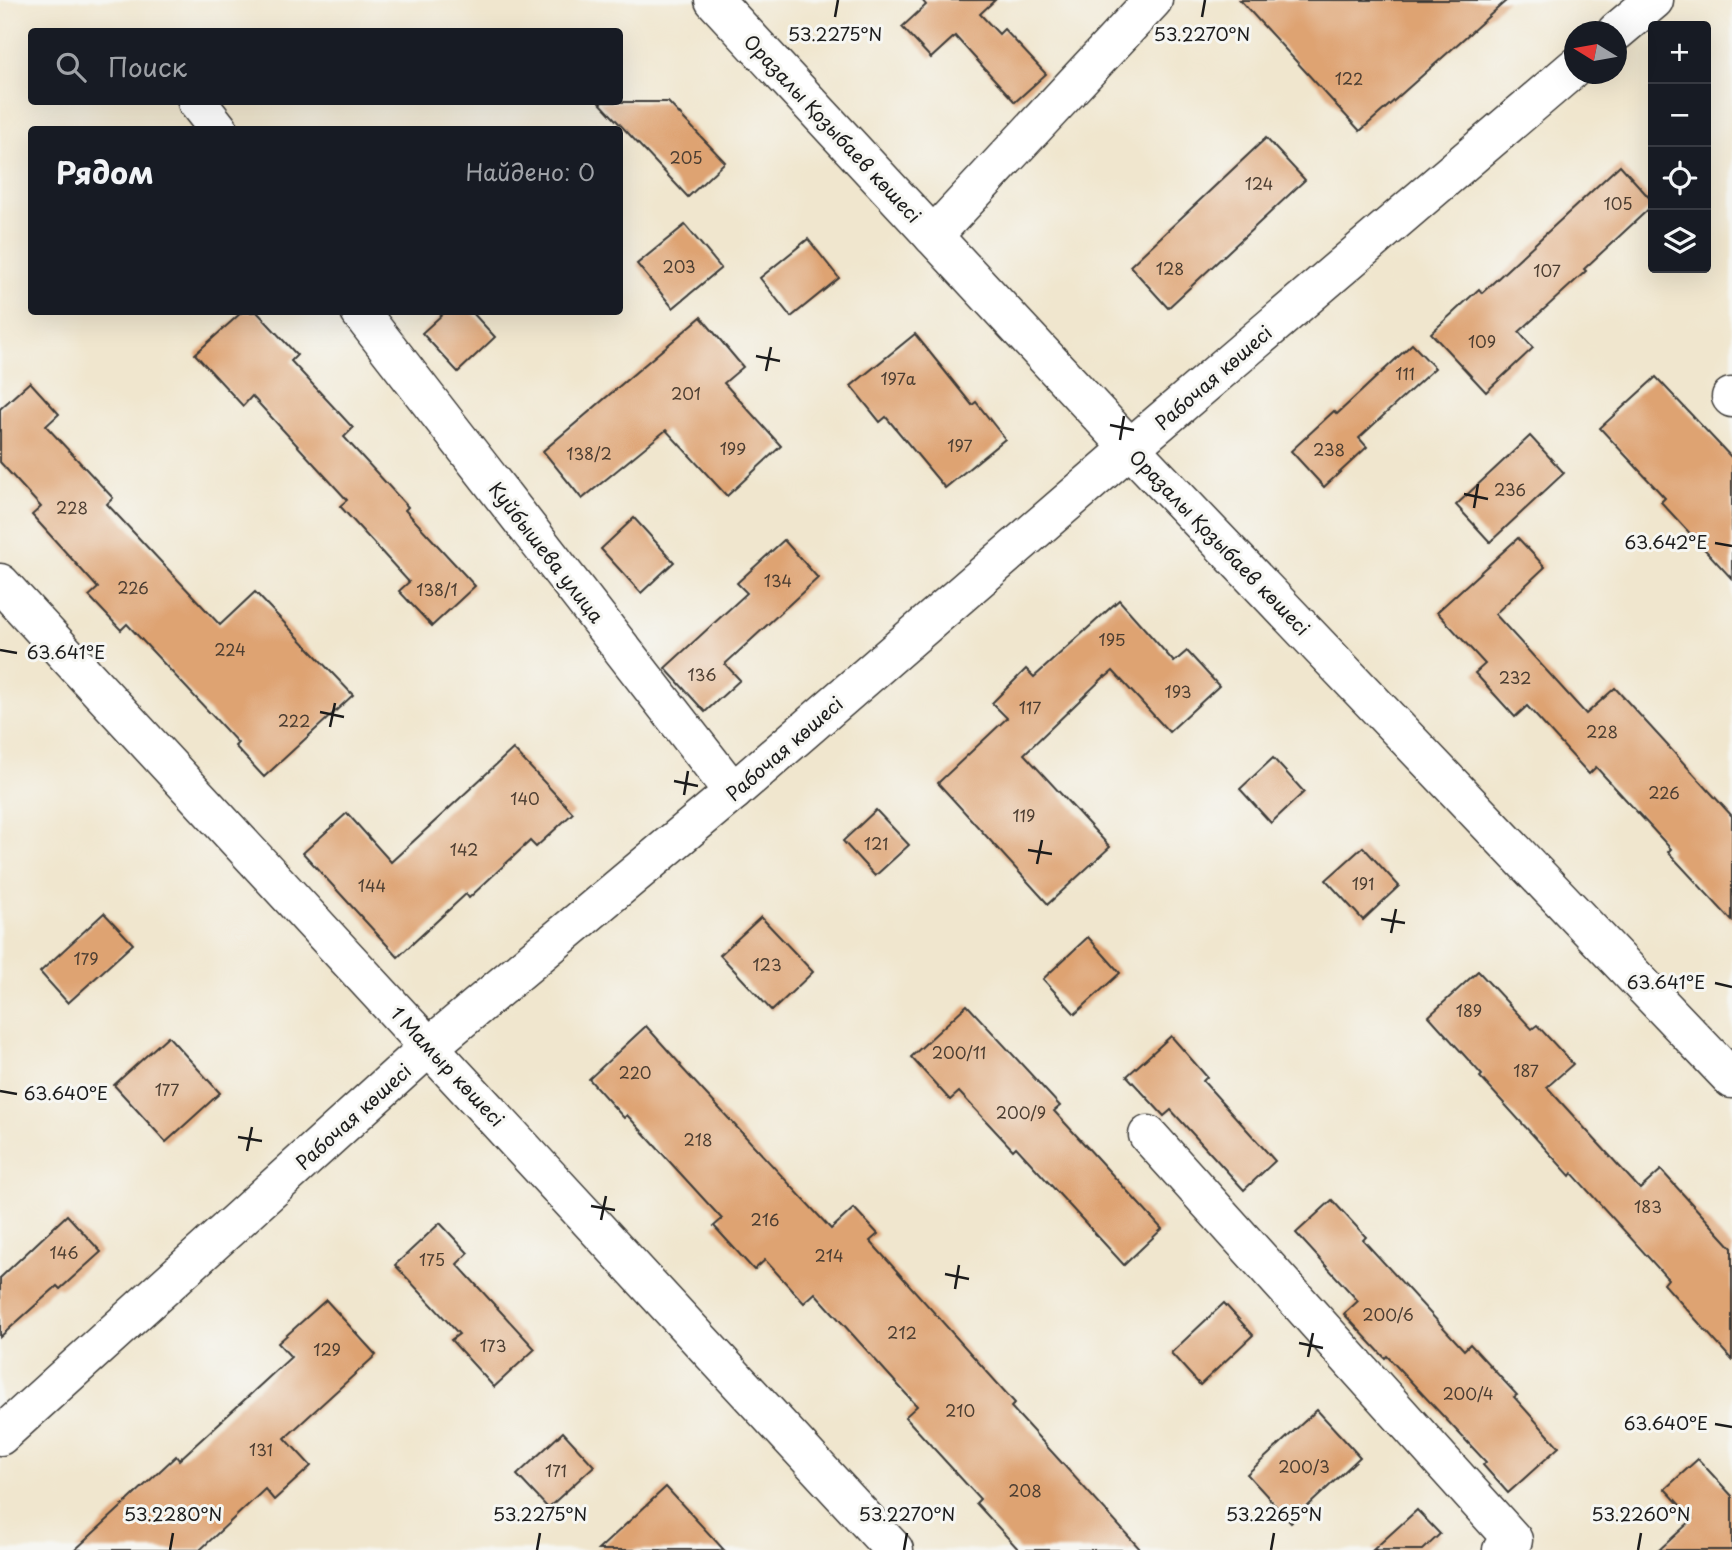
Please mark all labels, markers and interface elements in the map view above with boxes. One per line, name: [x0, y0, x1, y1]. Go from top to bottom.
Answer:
text: 53.2275°N: [788, 20, 882, 47]
text: 53.2270°N: [1154, 20, 1250, 47]
north arrow: [1564, 21, 1627, 84]
map controls: [1648, 21, 1711, 273]
button: +: [1648, 21, 1711, 84]
street label: Оразалы Қозыбаев көшесі: [738, 27, 928, 229]
search box: [28, 28, 623, 105]
text: Поиск: [108, 47, 187, 86]
icon: search: [52, 48, 90, 86]
house number: 122: [1335, 66, 1363, 90]
button: −: [1648, 84, 1711, 147]
house number: 205: [669, 145, 703, 169]
button: locate: [1648, 147, 1711, 210]
text: Рядом: [56, 149, 154, 194]
text: Найдено: 0: [465, 154, 595, 189]
house number: 124: [1245, 171, 1273, 195]
house number: 105: [1603, 191, 1633, 215]
button: layers: [1648, 210, 1711, 273]
house number: 203: [662, 254, 696, 278]
house number: 128: [1156, 256, 1184, 280]
house number: 107: [1533, 258, 1561, 282]
street label: Рабочая көшесі: [1148, 318, 1278, 436]
house number: 109: [1468, 329, 1496, 353]
house number: 111: [1395, 361, 1415, 385]
house number: 197а: [880, 366, 916, 390]
house number: 201: [671, 381, 701, 405]
house number: 197: [947, 433, 973, 457]
house number: 199: [720, 436, 746, 460]
house number: 238: [1313, 437, 1345, 461]
house number: 138/2: [566, 441, 612, 465]
street label: Оразалы Қозыбаев көшесі: [1123, 443, 1317, 641]
street label: Куйбышева улица: [483, 476, 611, 629]
house number: 236: [1494, 477, 1526, 501]
house number: 228: [56, 495, 88, 519]
text: 63.642°E: [1625, 528, 1707, 555]
house number: 134: [764, 568, 792, 592]
house number: 226: [117, 575, 149, 599]
house number: 138/1: [416, 577, 458, 601]
house number: 195: [1099, 627, 1125, 651]
house number: 224: [214, 637, 246, 661]
text: 63.641°E: [27, 638, 105, 665]
house number: 136: [687, 662, 717, 686]
house number: 232: [1499, 665, 1531, 689]
house number: 193: [1164, 679, 1192, 703]
street label: Рабочая көшесі: [719, 689, 849, 807]
house number: 117: [1019, 695, 1041, 719]
house number: 222: [278, 708, 310, 732]
house number: 228: [1586, 719, 1618, 743]
house number: 226: [1648, 780, 1680, 804]
house number: 140: [510, 786, 540, 810]
house number: 119: [1013, 803, 1035, 827]
house number: 121: [864, 831, 888, 855]
house number: 142: [450, 837, 478, 861]
house number: 191: [1352, 871, 1374, 895]
house number: 144: [358, 873, 386, 897]
house number: 179: [73, 946, 99, 970]
house number: 123: [752, 952, 782, 976]
text: 63.641°E: [1627, 968, 1705, 995]
house number: 189: [1456, 998, 1482, 1022]
street label: 1 Мамыр көшесі: [385, 1000, 511, 1132]
house number: 200/11: [932, 1040, 986, 1064]
street label: Рабочая көшесі: [289, 1056, 417, 1176]
house number: 187: [1513, 1058, 1539, 1082]
house number: 220: [618, 1060, 652, 1084]
house number: 177: [155, 1077, 179, 1101]
text: 63.640°E: [24, 1079, 108, 1106]
house number: 200/9: [996, 1100, 1046, 1124]
house number: 218: [683, 1127, 713, 1151]
house number: 183: [1634, 1194, 1662, 1218]
house number: 216: [751, 1207, 780, 1231]
house number: 146: [49, 1240, 79, 1264]
house number: 214: [814, 1243, 844, 1267]
house number: 175: [419, 1247, 445, 1271]
house number: 200/6: [1362, 1302, 1414, 1326]
house number: 212: [887, 1320, 917, 1344]
house number: 173: [480, 1333, 506, 1357]
house number: 129: [313, 1337, 341, 1361]
house number: 200/4: [1442, 1381, 1494, 1405]
house number: 210: [945, 1398, 975, 1422]
text: 63.640°E: [1624, 1409, 1708, 1436]
house number: 131: [249, 1437, 273, 1461]
house number: 200/3: [1278, 1454, 1330, 1478]
house number: 171: [545, 1458, 567, 1482]
house number: 208: [1008, 1478, 1042, 1502]
text: 53.2280°N: [124, 1500, 222, 1527]
text: 53.2275°N: [493, 1500, 587, 1527]
text: 53.2270°N: [859, 1500, 955, 1527]
text: 53.2265°N: [1226, 1500, 1322, 1527]
text: 53.2260°N: [1591, 1500, 1691, 1527]

